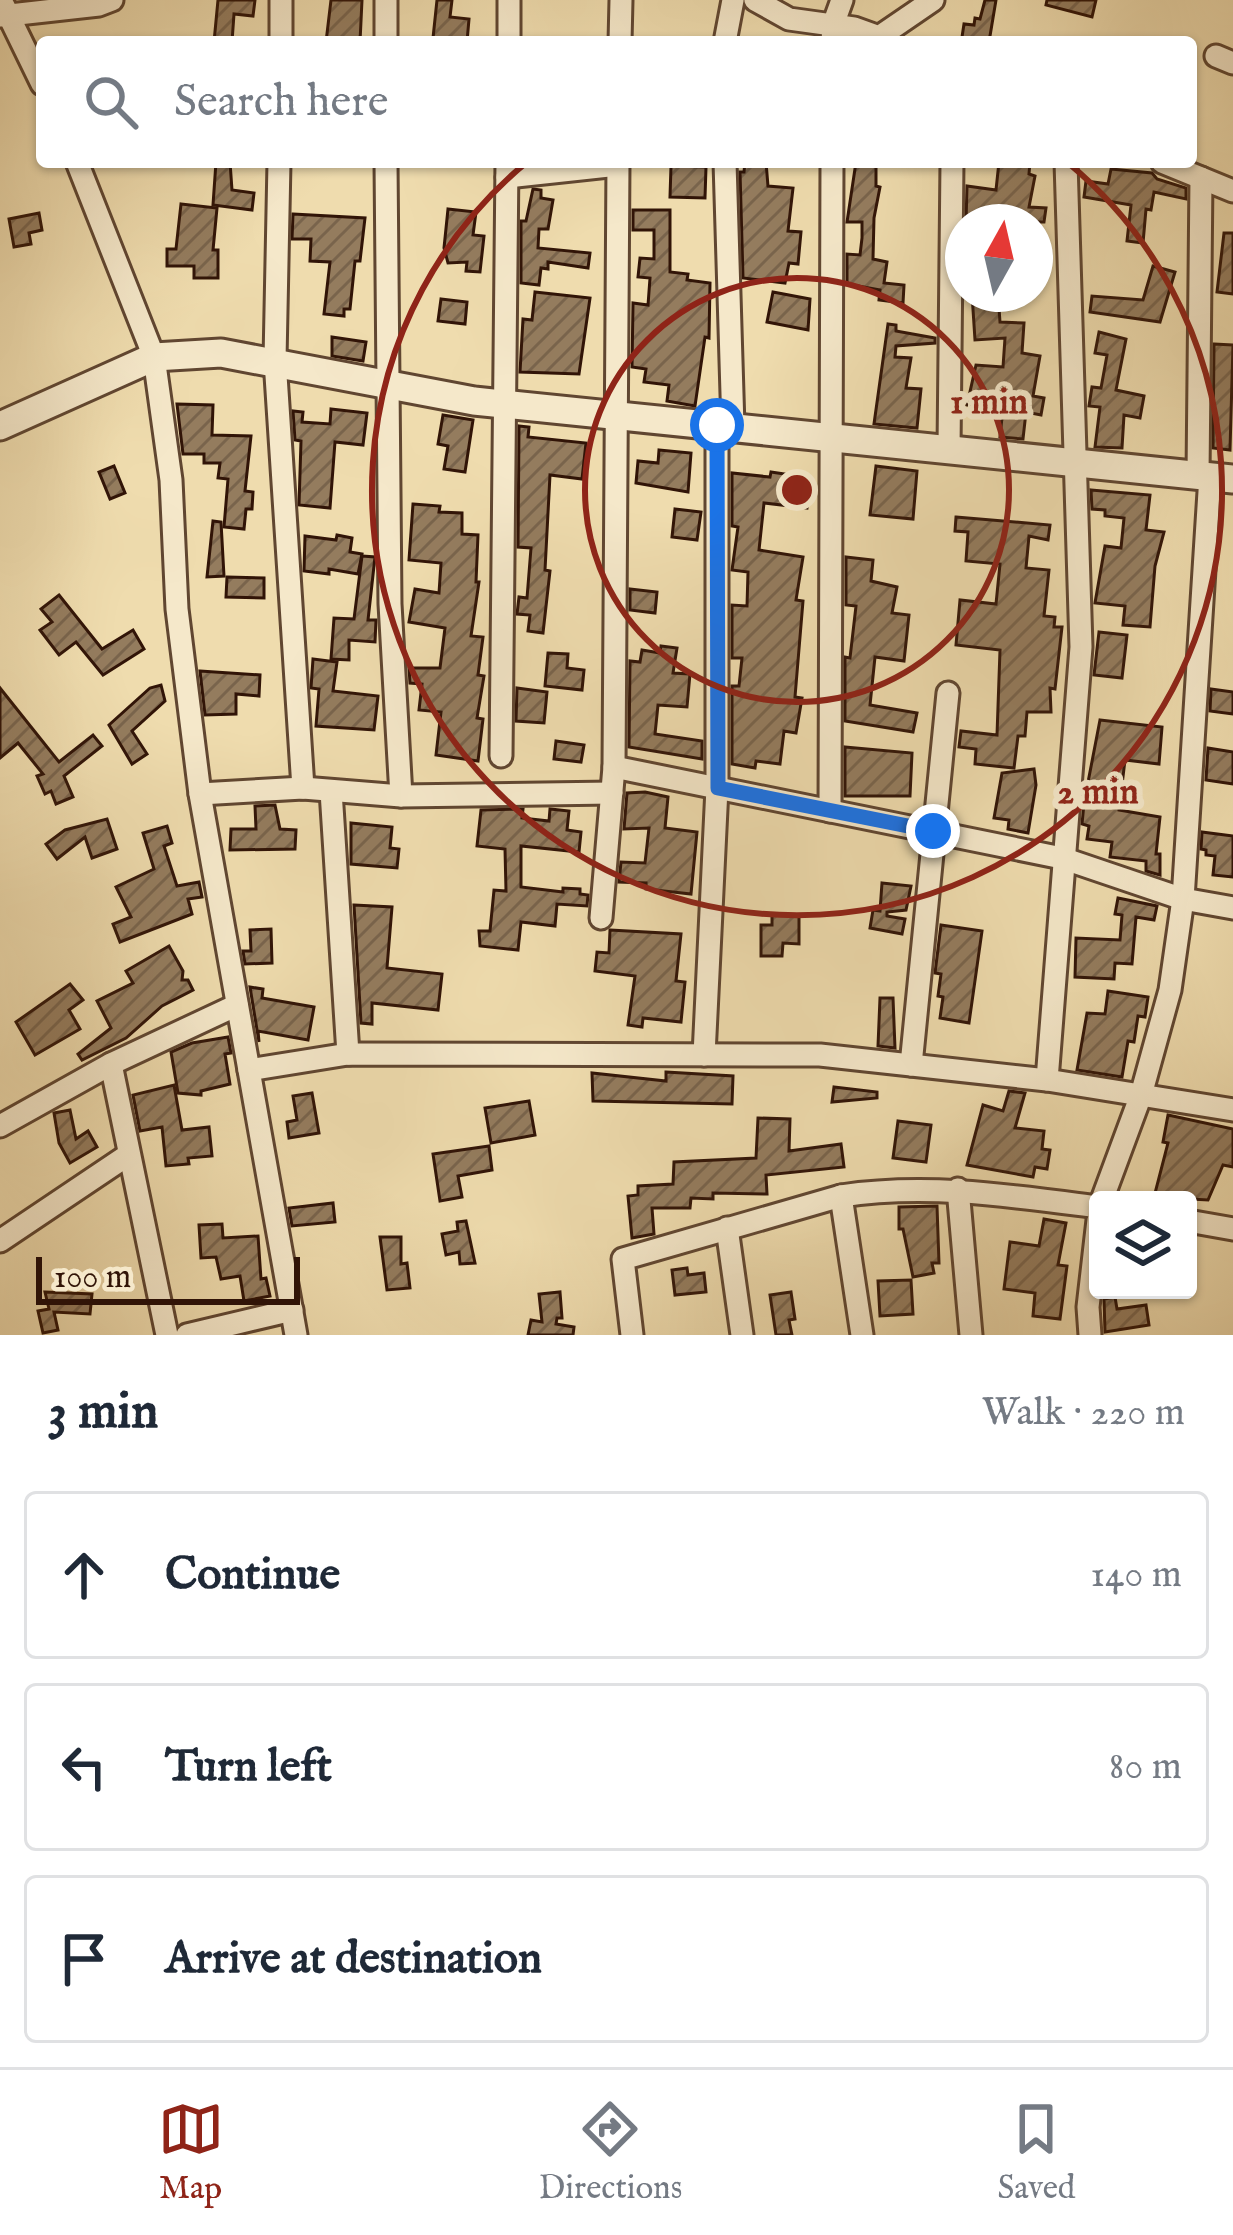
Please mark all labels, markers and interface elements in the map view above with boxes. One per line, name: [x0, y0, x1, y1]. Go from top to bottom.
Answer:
search box: [36, 36, 1197, 168]
icon: search: [78, 69, 144, 135]
text: Search here: [174, 74, 388, 131]
north arrow: [945, 204, 1053, 312]
text: 1 min: [950, 380, 1028, 426]
route start: [690, 398, 744, 452]
centre of rings: [776, 469, 818, 511]
text: 2 min: [1057, 770, 1139, 816]
route end: [906, 804, 960, 858]
map controls: [1089, 1191, 1197, 1299]
button: layers: [1089, 1191, 1197, 1299]
scale bar: [36, 1251, 300, 1304]
text: 100 m: [54, 1257, 131, 1299]
text: 3 min: [48, 1381, 158, 1446]
text: Walk · 220 m: [982, 1389, 1185, 1438]
icon: ahead: [51, 1542, 117, 1608]
text: Continue: [165, 1547, 340, 1604]
text: 140 m: [1091, 1551, 1182, 1600]
icon: left: [51, 1734, 117, 1800]
text: Turn left: [165, 1739, 332, 1796]
text: 80 m: [1109, 1743, 1182, 1792]
icon: arrive: [51, 1926, 117, 1992]
text: Arrive at destination: [165, 1931, 542, 1988]
tab: Map: [158, 2096, 224, 2210]
tab: Directions: [539, 2096, 682, 2210]
tab: Saved: [997, 2096, 1075, 2210]

